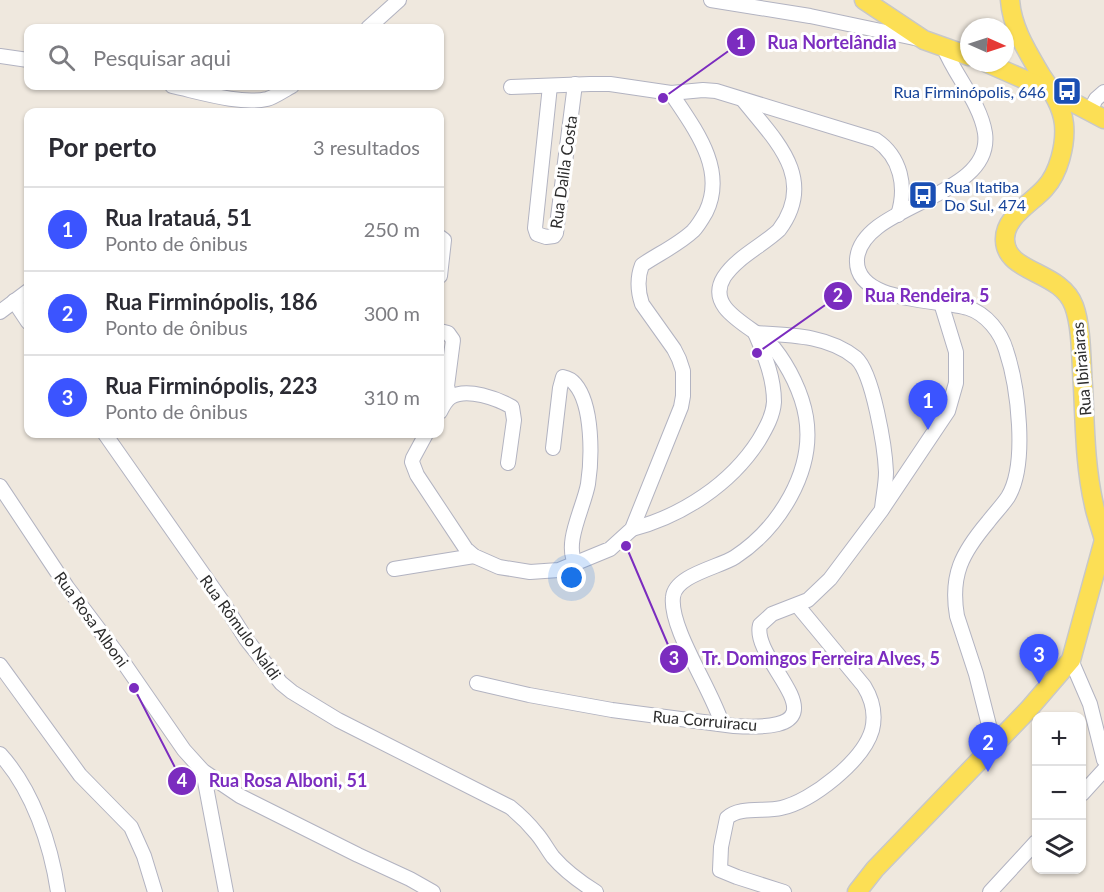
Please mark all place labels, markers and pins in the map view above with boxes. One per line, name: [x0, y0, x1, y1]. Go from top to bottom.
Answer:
callout: Rua Nortelândia: [726, 24, 909, 60]
bus stop icon: Rua Firminópolis, 646: [1051, 75, 1083, 107]
place label: Rua Firminópolis, 646: [894, 82, 1046, 101]
place label: Rua Itatiba Do Sul, 474: [944, 177, 1026, 214]
bus stop icon: Rua Itatiba Do Sul, 474: [907, 179, 939, 211]
callout: Rua Rendeira, 5: [823, 278, 1002, 314]
pin: 1: [908, 380, 948, 430]
pin: 3: [1020, 634, 1058, 684]
callout: Tr. Domingos Ferreira Alves, 5: [659, 641, 952, 677]
pin: 2: [968, 722, 1008, 772]
callout: Rua Rosa Alboni, 51: [167, 763, 380, 799]

